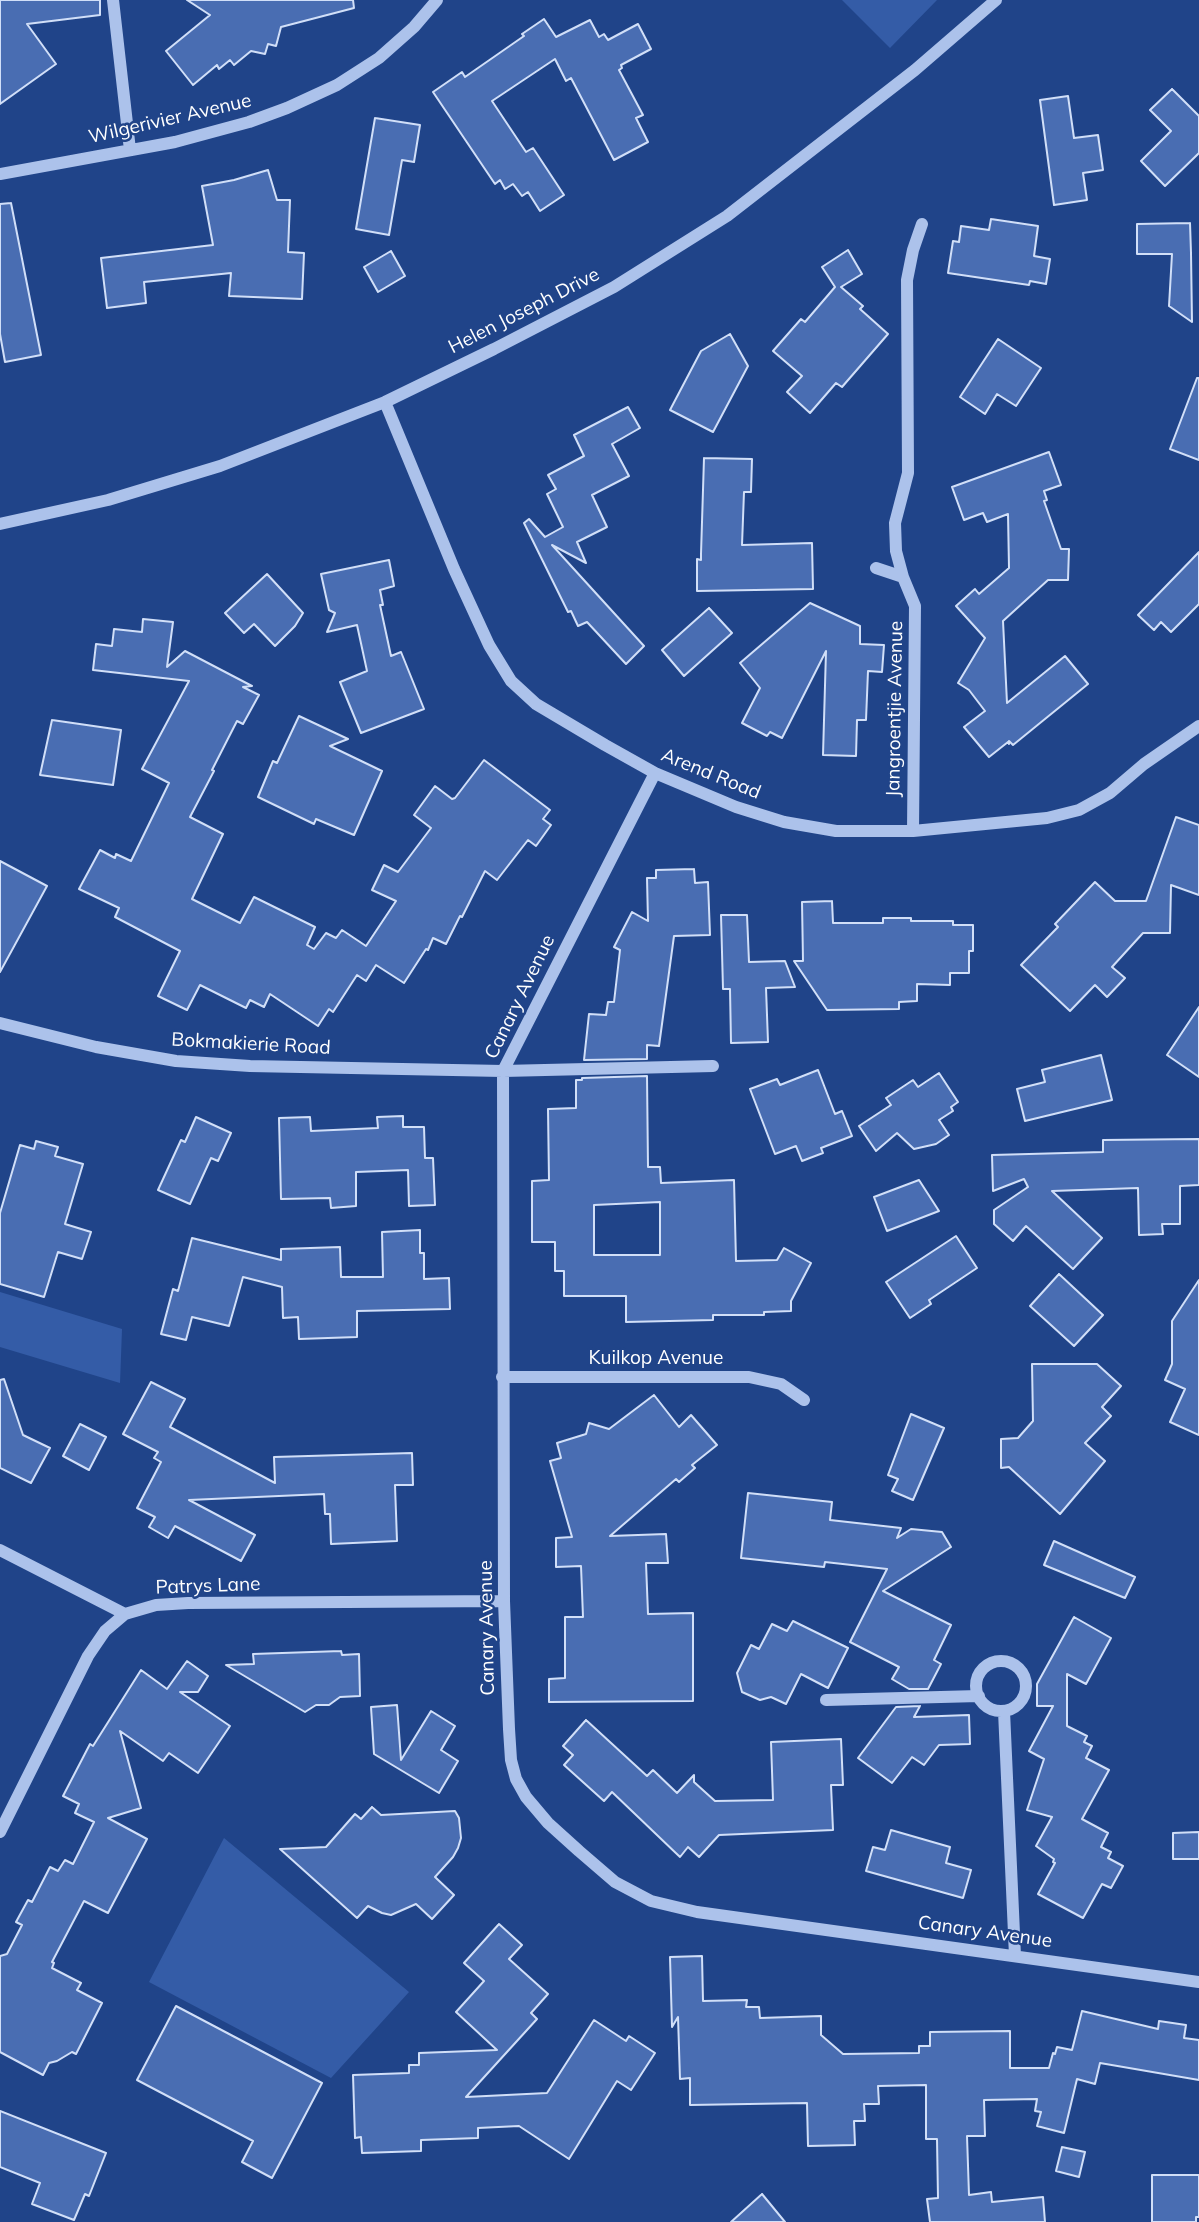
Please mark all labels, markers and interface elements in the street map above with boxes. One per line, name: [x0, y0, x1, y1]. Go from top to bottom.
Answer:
street label: Wilgerivier Avenue: [86, 89, 254, 149]
street label: Helen Joseph Drive: [445, 263, 603, 359]
street label: Jangroentjie Avenue: [882, 621, 908, 797]
street label: Arend Road: [658, 744, 764, 804]
street label: Canary Avenue: [480, 931, 560, 1063]
street label: Bokmakierie Road: [171, 1028, 331, 1060]
street label: Kuilkop Avenue: [589, 1347, 723, 1369]
street label: Canary Avenue: [474, 1560, 500, 1696]
street label: Patrys Lane: [155, 1573, 261, 1599]
street label: Canary Avenue: [916, 1911, 1054, 1953]

